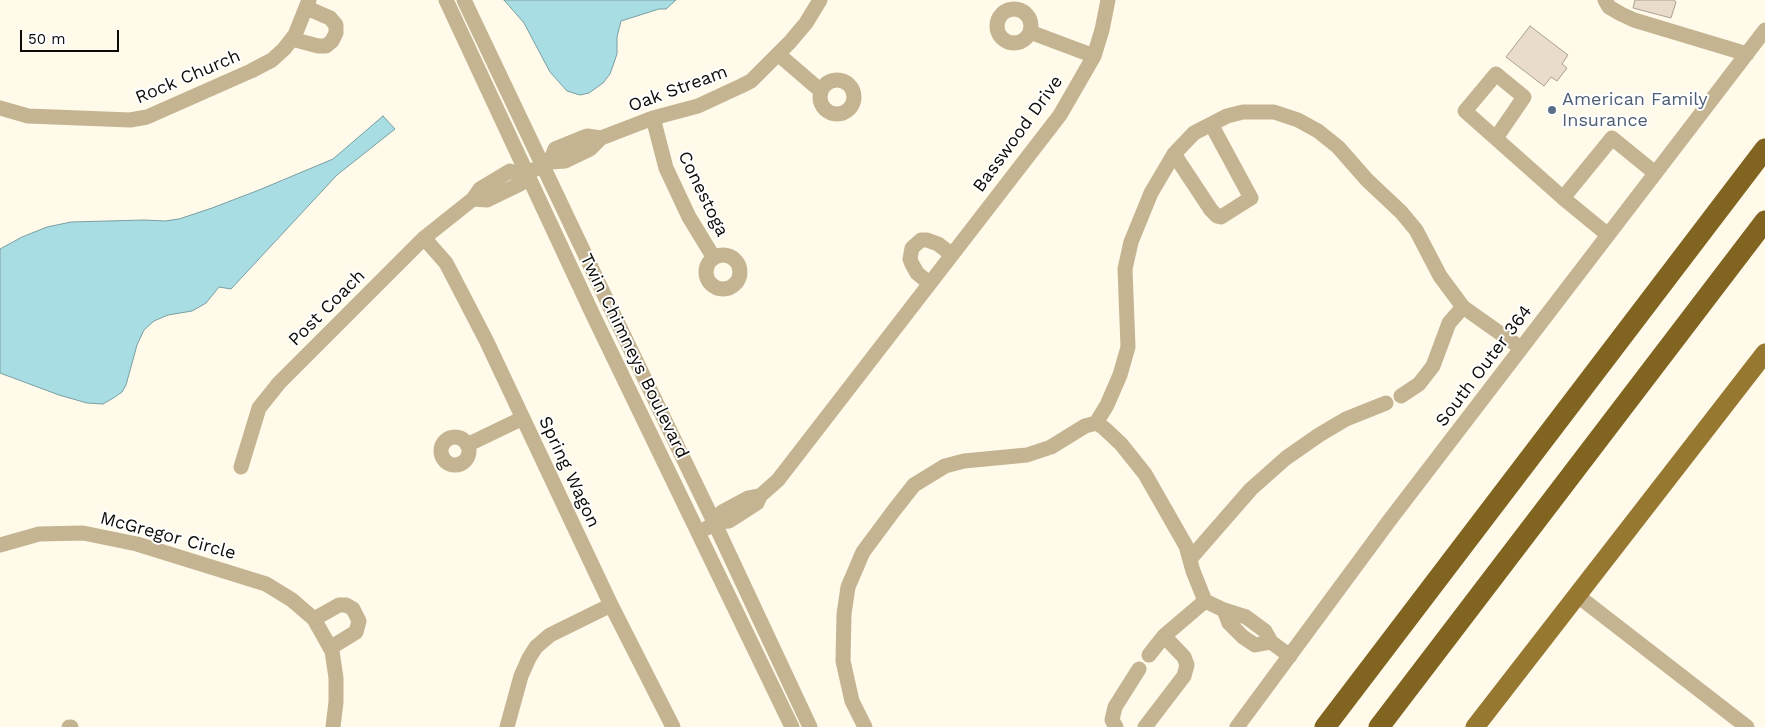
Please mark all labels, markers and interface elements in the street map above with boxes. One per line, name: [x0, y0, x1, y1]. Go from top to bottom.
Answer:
scale bar: [22, 20, 121, 52]
text: 50 m: [28, 30, 65, 48]
street label: Rock Church: [132, 45, 244, 109]
street label: Oak Stream: [626, 61, 730, 117]
street label: Basswood Drive: [968, 71, 1068, 197]
place label: American Family Insurance: [1562, 89, 1708, 132]
marker: American Family Insurance: [1546, 104, 1558, 116]
street label: Conestoga: [673, 148, 733, 240]
street label: Twin Chimneys Boulevard: [575, 250, 693, 462]
street label: Post Coach: [284, 265, 370, 351]
street label: South Outer 364: [1431, 301, 1537, 431]
street label: Spring Wagon: [534, 413, 604, 531]
street label: McGregor Circle: [98, 507, 238, 565]

